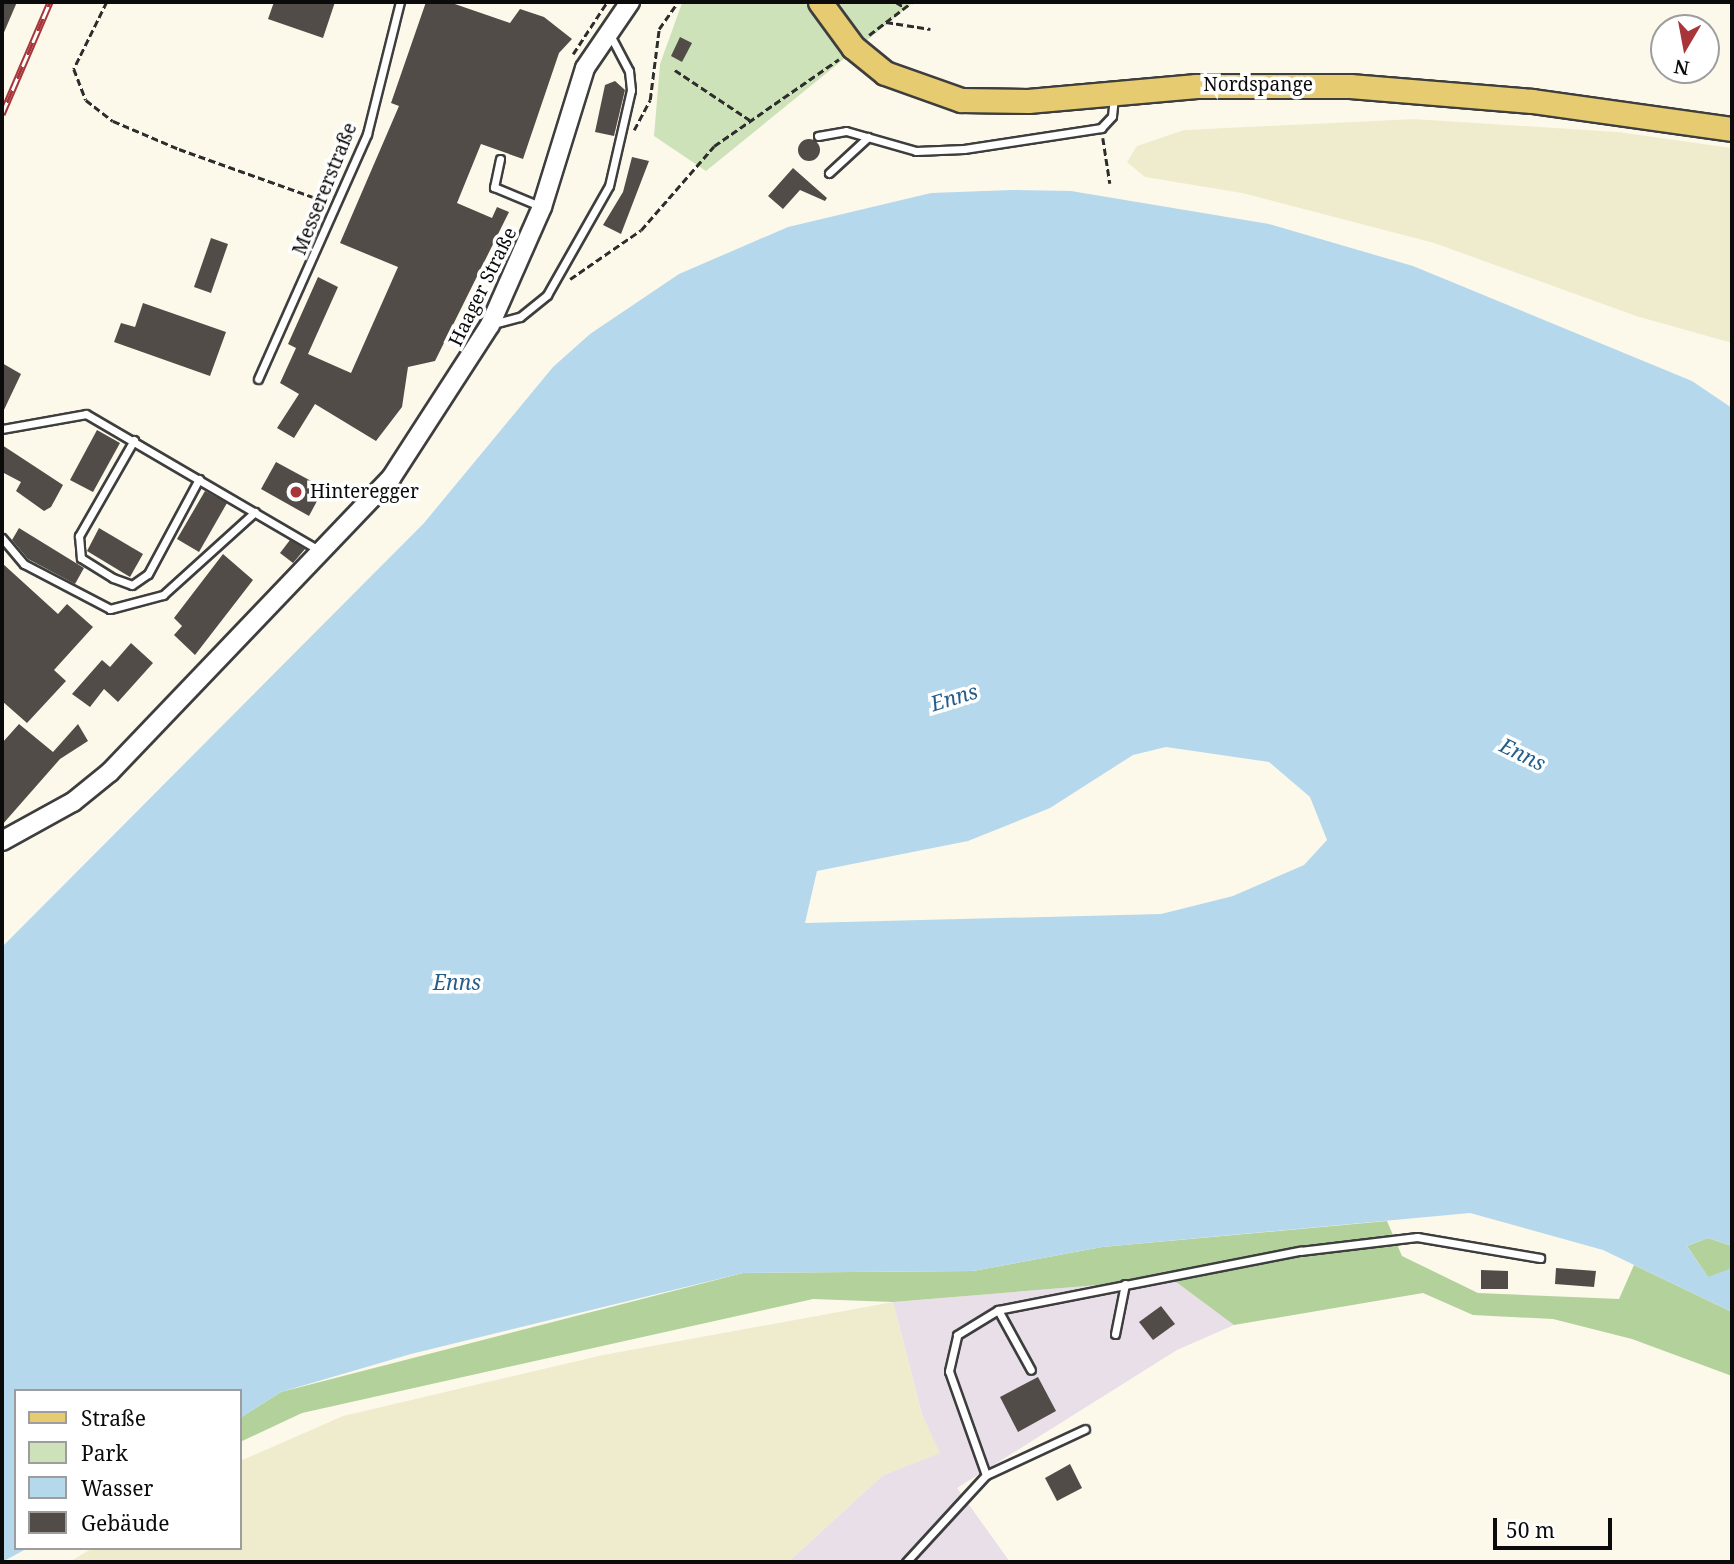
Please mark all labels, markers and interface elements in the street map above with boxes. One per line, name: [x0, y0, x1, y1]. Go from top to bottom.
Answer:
north arrow: [1650, 14, 1720, 84]
text: N: [1672, 54, 1691, 82]
street label: Nordspange: [1203, 74, 1313, 96]
street label: Messererstraße: [288, 120, 362, 258]
street label: Haager Straße: [444, 224, 522, 350]
place label: Hinteregger: [310, 481, 419, 503]
marker: Hinteregger: [288, 484, 304, 500]
water label: Enns: [927, 678, 981, 716]
water label: Enns: [1496, 732, 1550, 776]
water label: Enns: [433, 969, 481, 995]
legend: [14, 1389, 242, 1550]
text: Straße: [81, 1404, 146, 1432]
text: Park: [81, 1439, 128, 1467]
text: Wasser: [81, 1474, 153, 1502]
scale bar: [1496, 1504, 1615, 1548]
text: Gebäude: [81, 1509, 169, 1537]
text: 50 m: [1506, 1516, 1555, 1544]

